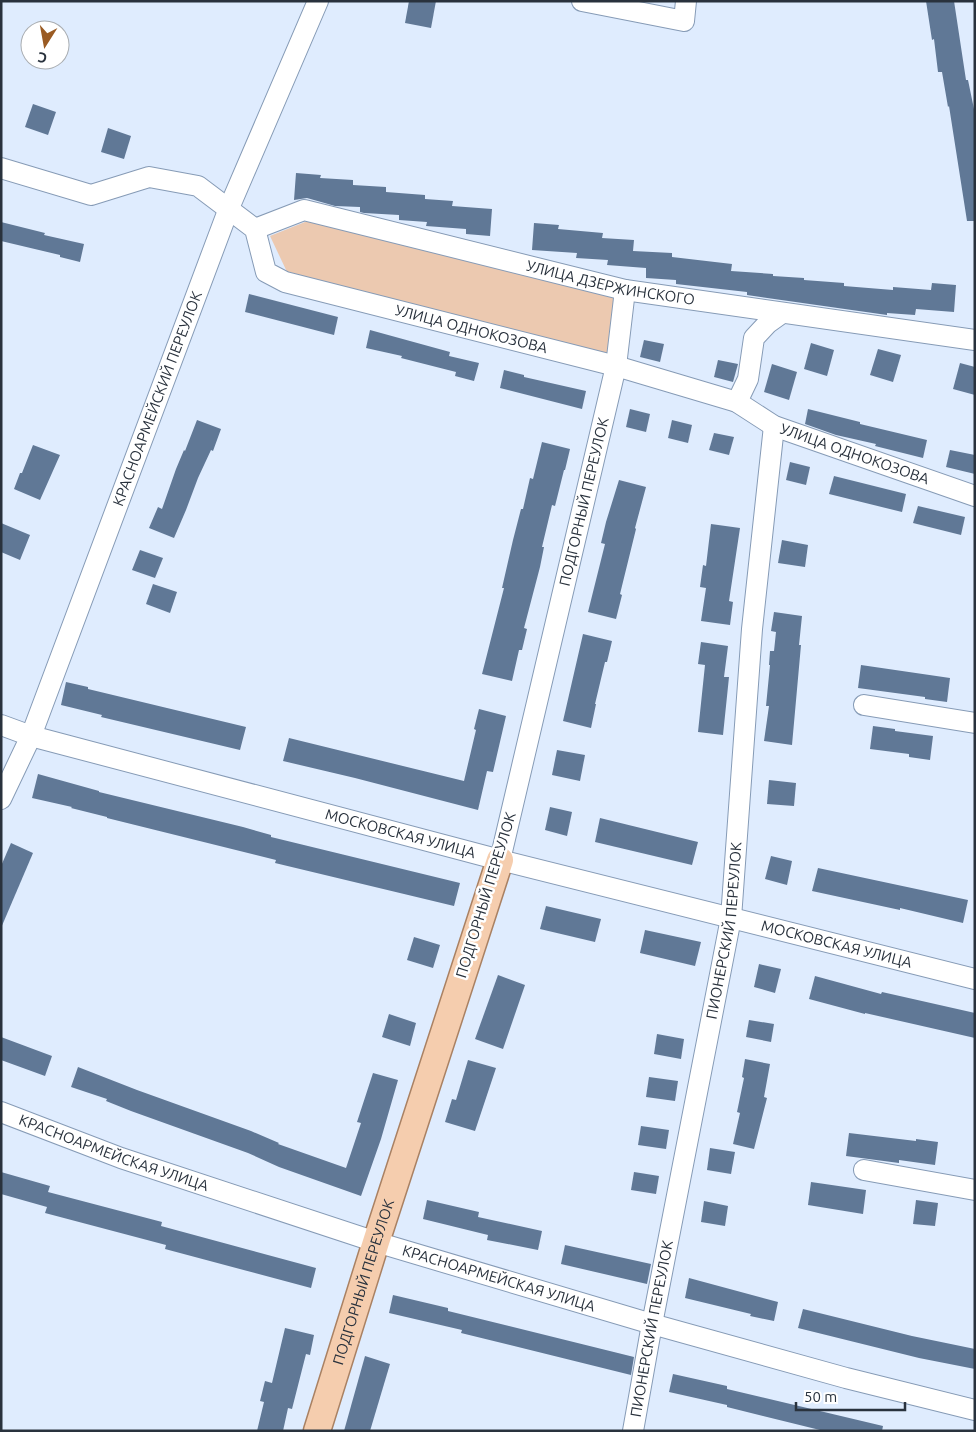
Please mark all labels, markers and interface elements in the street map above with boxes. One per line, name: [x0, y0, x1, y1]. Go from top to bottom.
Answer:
north arrow: [20, 20, 70, 70]
text: С: [37, 49, 48, 66]
street label: УЛИЦА ДЗЕРЖИНСКОГО: [525, 257, 696, 308]
street label: КРАСНОАРМЕЙСКИЙ ПЕРЕУЛОК: [109, 289, 205, 508]
street label: УЛИЦА ОДНОКОЗОВА: [393, 301, 550, 356]
street label: ПОДГОРНЫЙ ПЕРЕУЛОК: [556, 416, 612, 588]
street label: УЛИЦА ОДНОКОЗОВА: [778, 420, 932, 487]
street label: МОСКОВСКАЯ УЛИЦА: [323, 805, 478, 861]
street label: ПОДГОРНЫЙ ПЕРЕУЛОК: [452, 810, 519, 980]
street label: ПИОНЕРСКИЙ ПЕРЕУЛОК: [703, 841, 745, 1020]
street label: МОСКОВСКАЯ УЛИЦА: [759, 917, 914, 971]
street label: КРАСНОАРМЕЙСКАЯ УЛИЦА: [17, 1111, 211, 1194]
street label: ПОДГОРНЫЙ ПЕРЕУЛОК: [329, 1197, 397, 1367]
street label: ПИОНЕРСКИЙ ПЕРЕУЛОК: [627, 1239, 676, 1418]
street label: КРАСНОАРМЕЙСКАЯ УЛИЦА: [400, 1241, 598, 1315]
scale bar: [796, 1380, 905, 1412]
text: 50 m: [804, 1388, 837, 1405]

